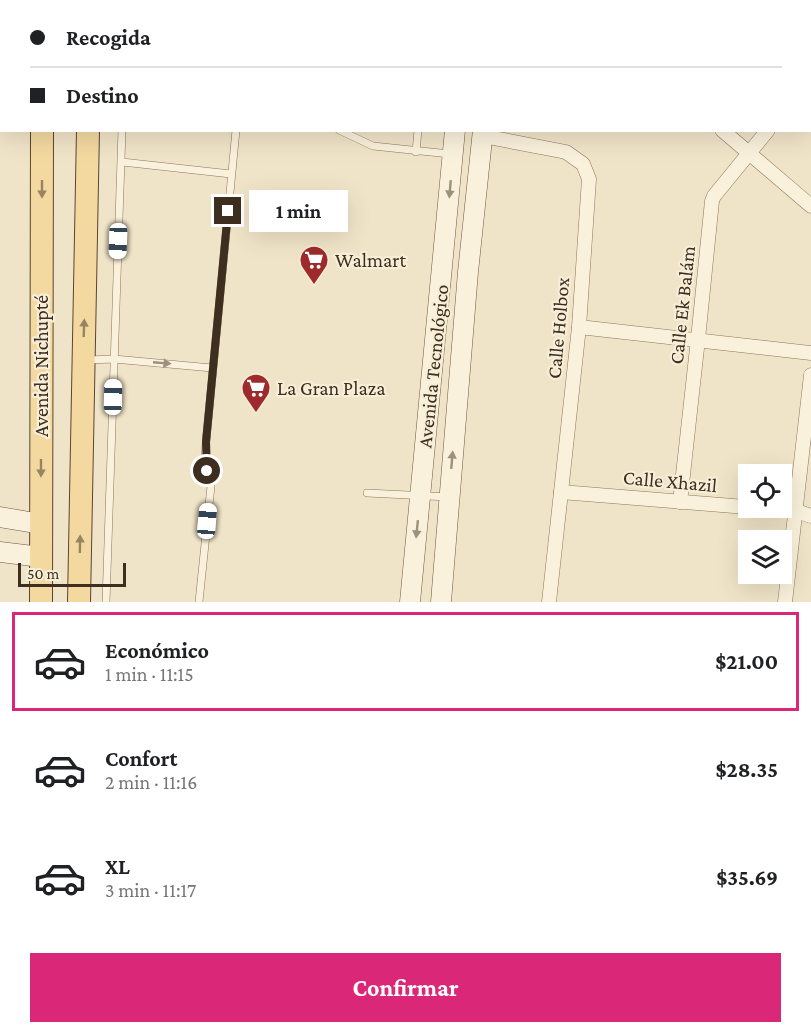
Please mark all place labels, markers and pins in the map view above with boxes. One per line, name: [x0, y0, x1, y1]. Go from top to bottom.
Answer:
supermarket icon: Walmart: [298, 244, 330, 286]
place label: Walmart: [335, 249, 406, 271]
supermarket icon: La Gran Plaza: [240, 372, 272, 414]
place label: La Gran Plaza: [277, 377, 385, 399]

